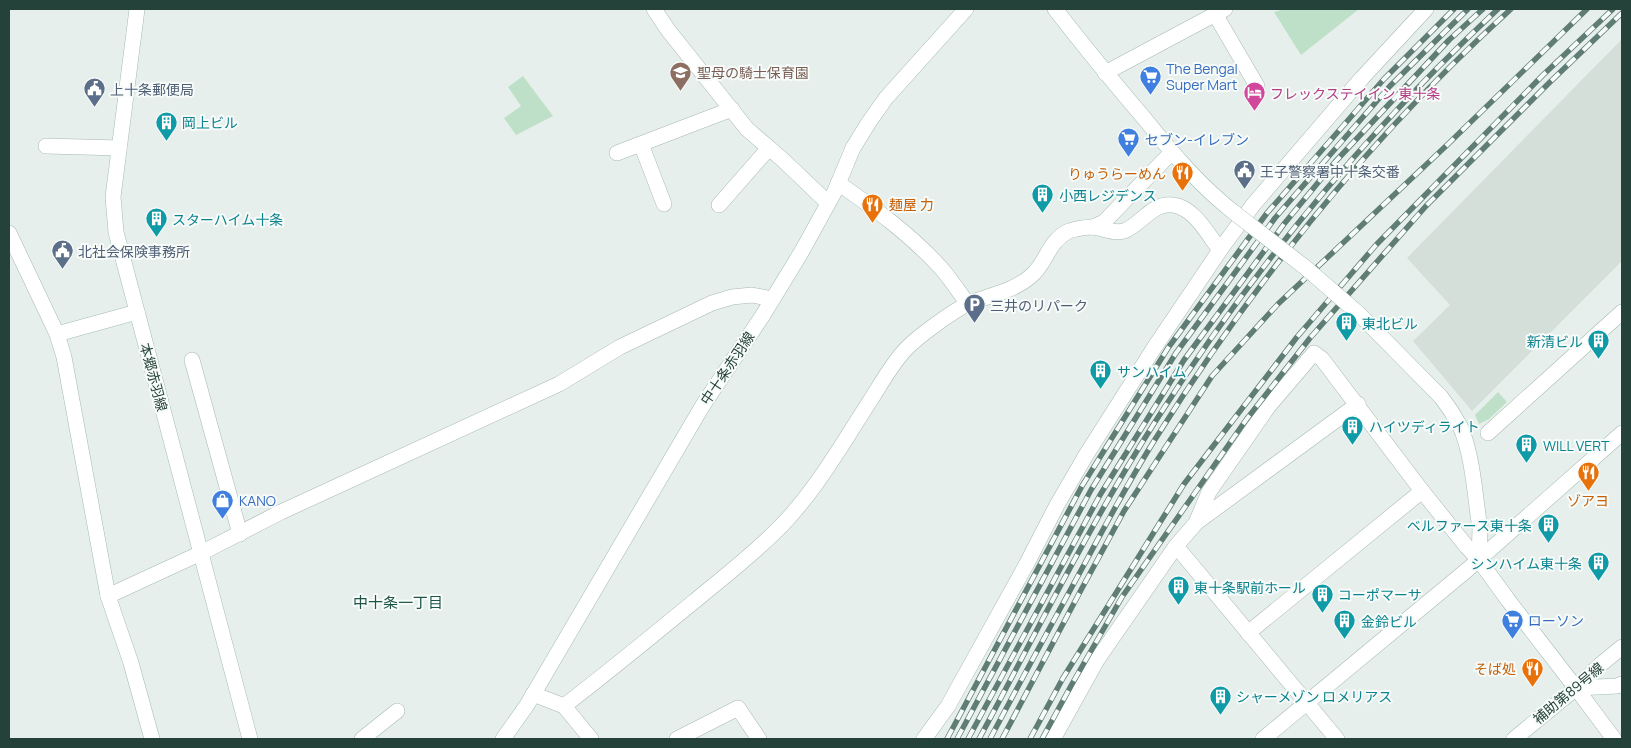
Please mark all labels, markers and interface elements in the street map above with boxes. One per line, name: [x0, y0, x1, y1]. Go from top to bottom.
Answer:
place label: The Bengal Super Mart: [1166, 59, 1238, 94]
school or university icon: 聖母の騎士保育園: [669, 60, 693, 91]
place label: 聖母の騎士保育園: [697, 63, 809, 82]
supermarket icon: The Bengal Super Mart: [1138, 64, 1162, 95]
public building icon: 上十条郵便局: [82, 77, 106, 108]
place label: 上十条郵便局: [110, 80, 194, 99]
hotel icon: フレックステイイン 東十条: [1242, 81, 1266, 112]
place label: フレックステイイン 東十条: [1270, 84, 1440, 103]
building icon: 岡上ビル: [154, 110, 178, 141]
place label: 岡上ビル: [182, 113, 238, 132]
supermarket icon: セブン-イレブン: [1117, 127, 1141, 158]
place label: セブン-イレブン: [1145, 130, 1249, 149]
public building icon: 王子警察署中十条交番: [1232, 159, 1256, 190]
restaurant icon: りゅうらーめん: [1170, 161, 1194, 192]
place label: 王子警察署中十条交番: [1260, 162, 1400, 181]
place label: りゅうらーめん: [1068, 164, 1166, 183]
building icon: 小西レジデンス: [1031, 183, 1055, 214]
place label: 小西レジデンス: [1059, 186, 1157, 205]
restaurant icon: 麺屋 力: [861, 192, 885, 223]
place label: 麺屋 力: [889, 195, 934, 214]
building icon: スターハイム十条: [144, 207, 168, 238]
place label: スターハイム十条: [172, 210, 283, 229]
public building icon: 北社会保険事務所: [50, 239, 74, 270]
place label: 北社会保険事務所: [78, 242, 190, 261]
parking icon: 三井のリパーク: [962, 293, 986, 324]
place label: 三井のリパーク: [990, 296, 1088, 315]
building icon: 東北ビル: [1334, 311, 1358, 342]
place label: 東北ビル: [1362, 314, 1418, 333]
street label: 中十条赤羽線: [696, 328, 758, 408]
building icon: 新清ビル: [1587, 329, 1611, 360]
place label: 新清ビル: [1527, 332, 1583, 351]
street label: 本郷赤羽線: [136, 341, 172, 413]
building icon: サンハイム: [1089, 359, 1113, 390]
place label: サンハイム: [1117, 362, 1186, 381]
building icon: ハイツディライト: [1341, 414, 1365, 445]
place label: ハイツディライト: [1369, 417, 1480, 436]
building icon: WILL VERT: [1515, 433, 1539, 464]
place label: WILL VERT: [1543, 436, 1610, 455]
restaurant icon: ゾアヨ: [1576, 460, 1600, 491]
shop icon: KANO: [211, 488, 235, 519]
place label: KANO: [239, 491, 276, 510]
place label: ゾアヨ: [1567, 491, 1609, 510]
building icon: ベルファース東十条: [1536, 513, 1560, 544]
place label: ベルファース東十条: [1407, 516, 1532, 535]
building icon: シンハイム東十条: [1586, 551, 1610, 582]
place label: シンハイム東十条: [1471, 554, 1582, 573]
building icon: 東十条駅前ホール: [1166, 575, 1190, 606]
place label: 東十条駅前ホール: [1194, 578, 1306, 597]
building icon: コーポマーサ: [1310, 582, 1334, 613]
place label: コーポマーサ: [1338, 585, 1422, 604]
district label: 中十条一丁目: [353, 592, 443, 613]
supermarket icon: ローソン: [1500, 608, 1524, 639]
building icon: 金鈴ビル: [1333, 609, 1357, 640]
place label: ローソン: [1528, 611, 1584, 630]
place label: 金鈴ビル: [1361, 612, 1417, 631]
restaurant icon: そば処: [1520, 656, 1544, 687]
street label: 補助第89号線: [1529, 658, 1607, 728]
place label: そば処: [1474, 659, 1516, 678]
building icon: シャーメゾン ロメリアス: [1208, 684, 1232, 715]
place label: シャーメゾン ロメリアス: [1236, 687, 1392, 706]

